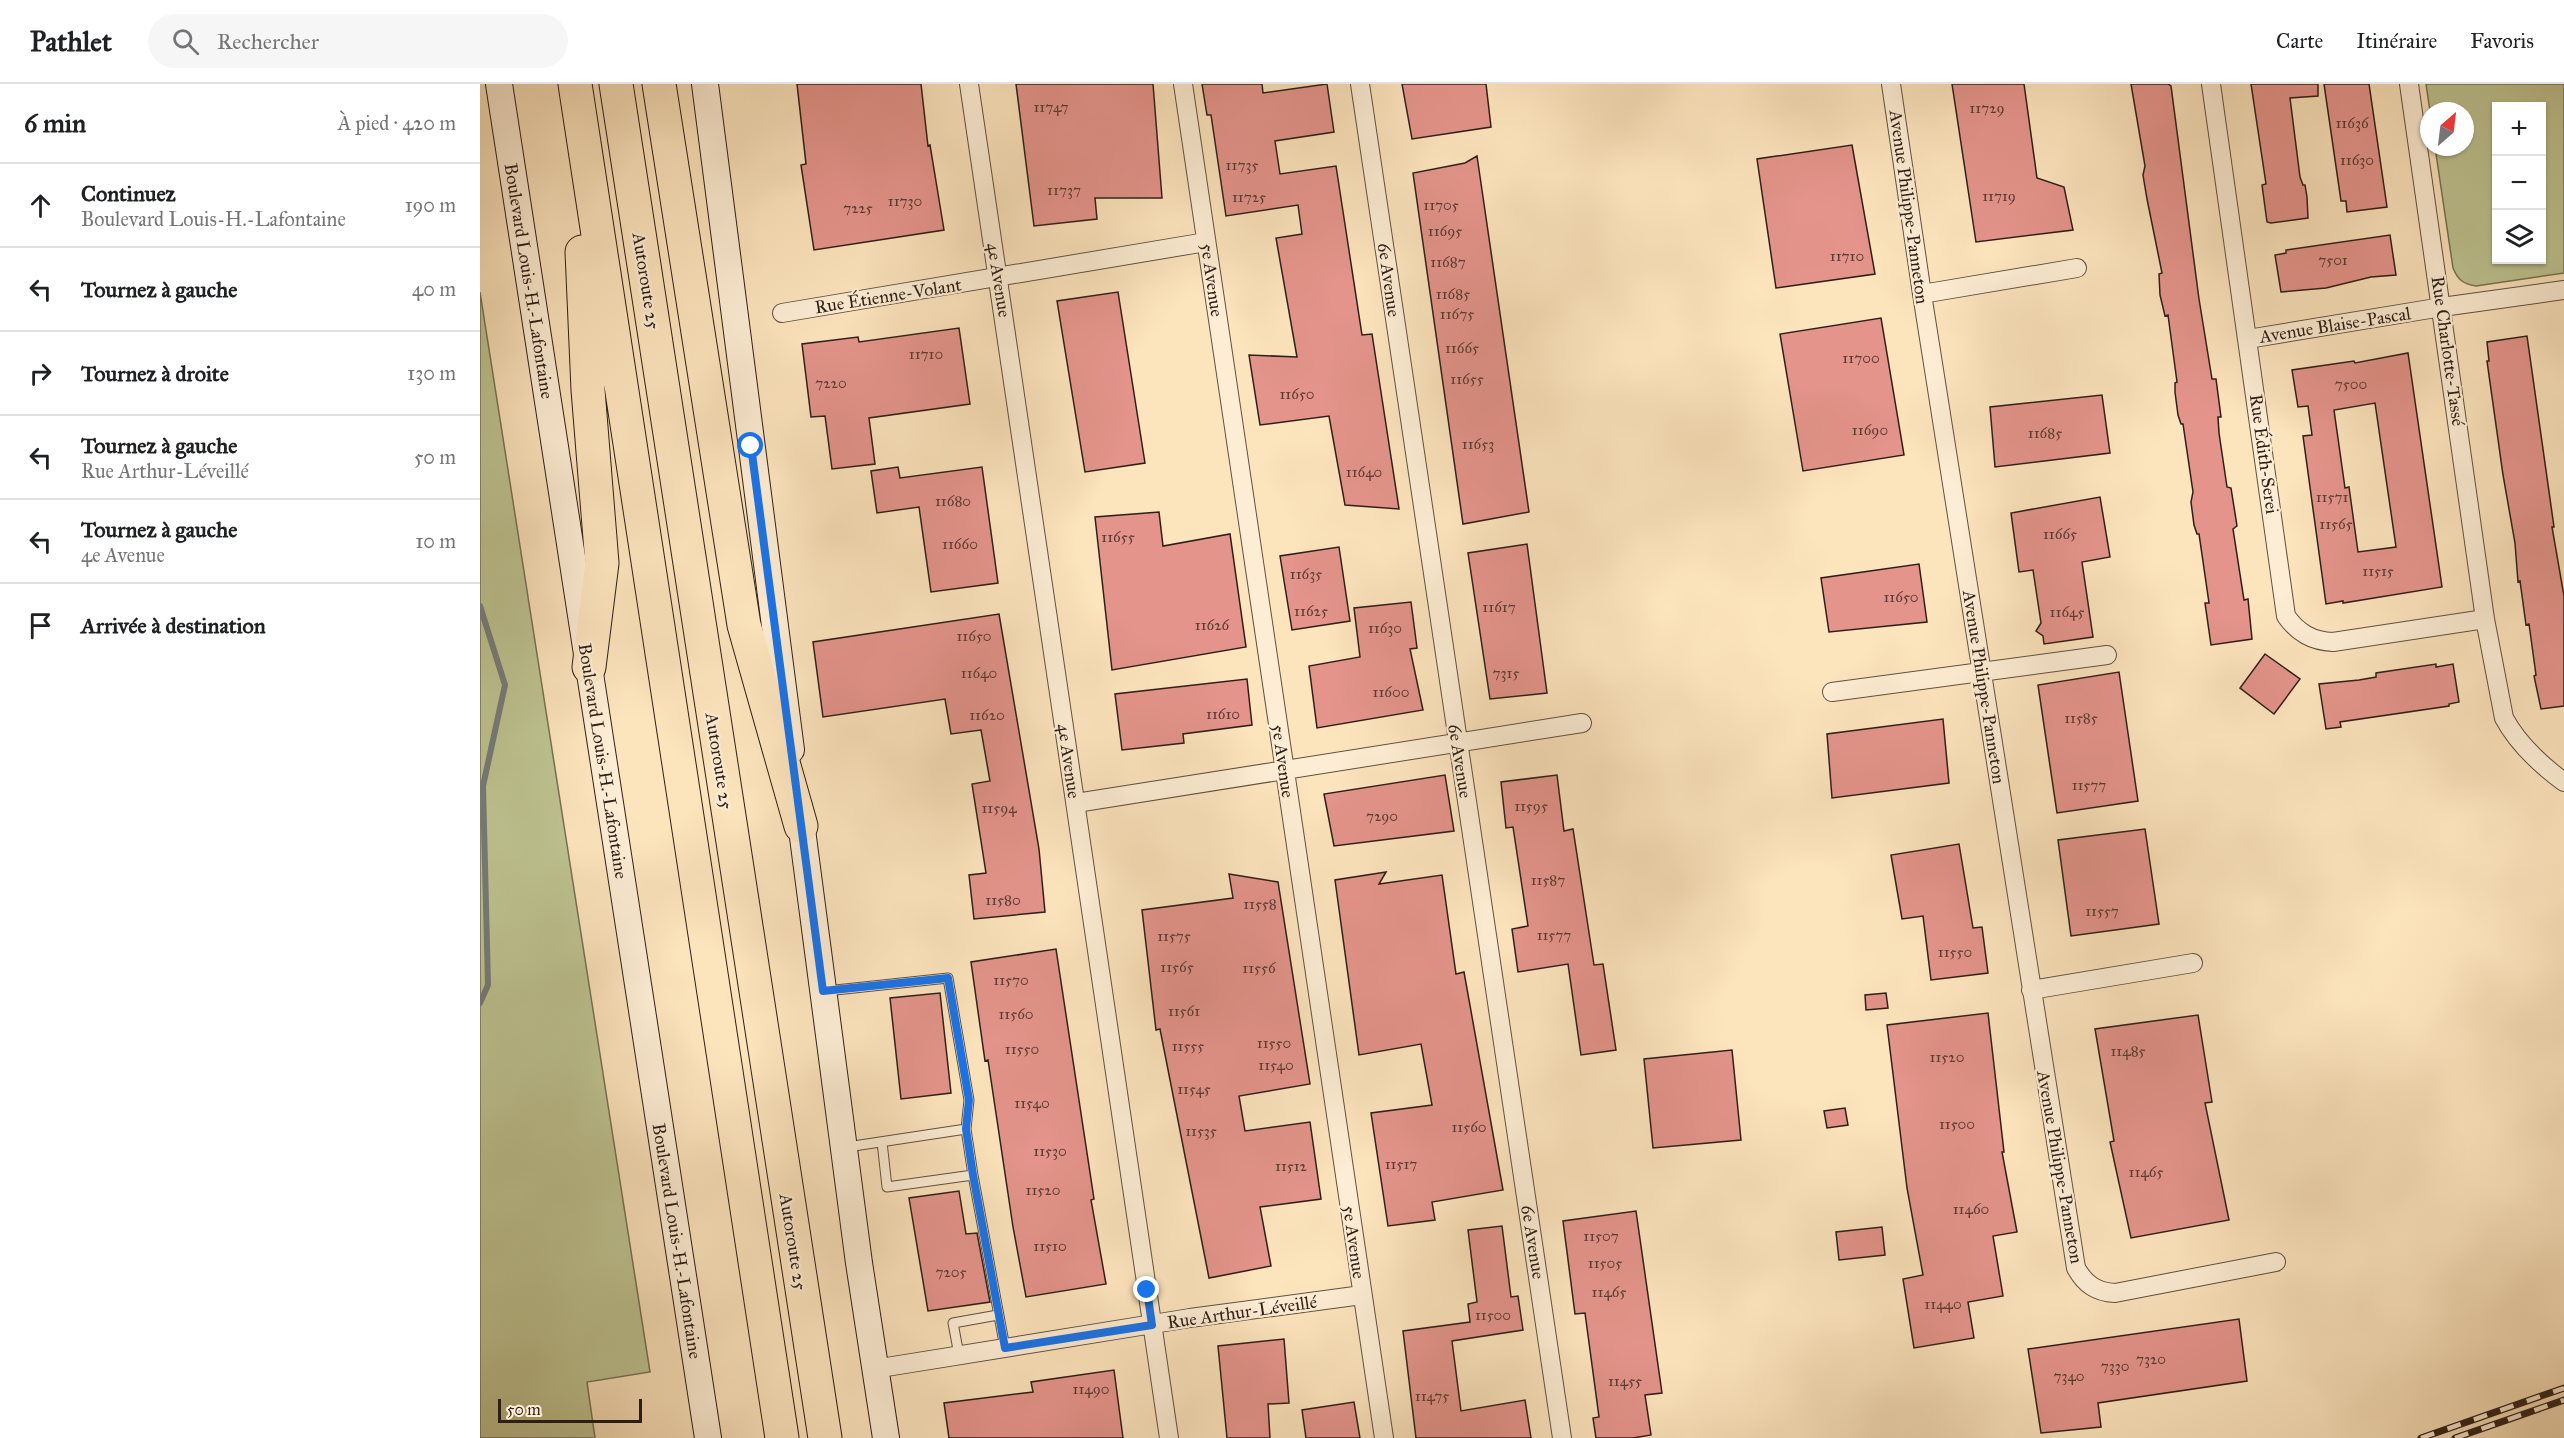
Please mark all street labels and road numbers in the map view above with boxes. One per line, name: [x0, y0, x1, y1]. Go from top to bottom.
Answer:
street label: Avenue Philippe-Panneton: [1884, 108, 1934, 306]
street label: Boulevard Louis-H.-Lafontaine: [499, 162, 559, 400]
street label: Autoroute 25: [627, 230, 665, 331]
street label: 4e Avenue: [982, 241, 1016, 319]
street label: 5e Avenue: [1196, 242, 1228, 318]
street label: 6e Avenue: [1373, 242, 1405, 318]
street label: Rue Étienne-Volant: [813, 271, 964, 318]
street label: Rue Charlotte-Tassé: [2427, 275, 2469, 428]
street label: Avenue Blaise-Pascal: [2257, 302, 2412, 348]
street label: Rue Édith-Serei: [2245, 392, 2285, 515]
street label: Avenue Philippe-Panneton: [1958, 588, 2010, 786]
street label: Boulevard Louis-H.-Lafontaine: [573, 642, 633, 880]
street label: Autoroute 25: [700, 710, 738, 811]
street label: 4e Avenue: [1053, 722, 1085, 800]
street label: 6e Avenue: [1443, 722, 1477, 800]
street label: 5e Avenue: [1267, 723, 1299, 799]
street label: Avenue Philippe-Panneton: [2032, 1068, 2088, 1266]
street label: Boulevard Louis-H.-Lafontaine: [647, 1122, 707, 1360]
street label: Autoroute 25: [774, 1191, 812, 1292]
street label: 6e Avenue: [1516, 1203, 1550, 1281]
street label: 5e Avenue: [1338, 1204, 1370, 1280]
street label: Rue Arthur-Léveillé: [1166, 1291, 1319, 1333]

